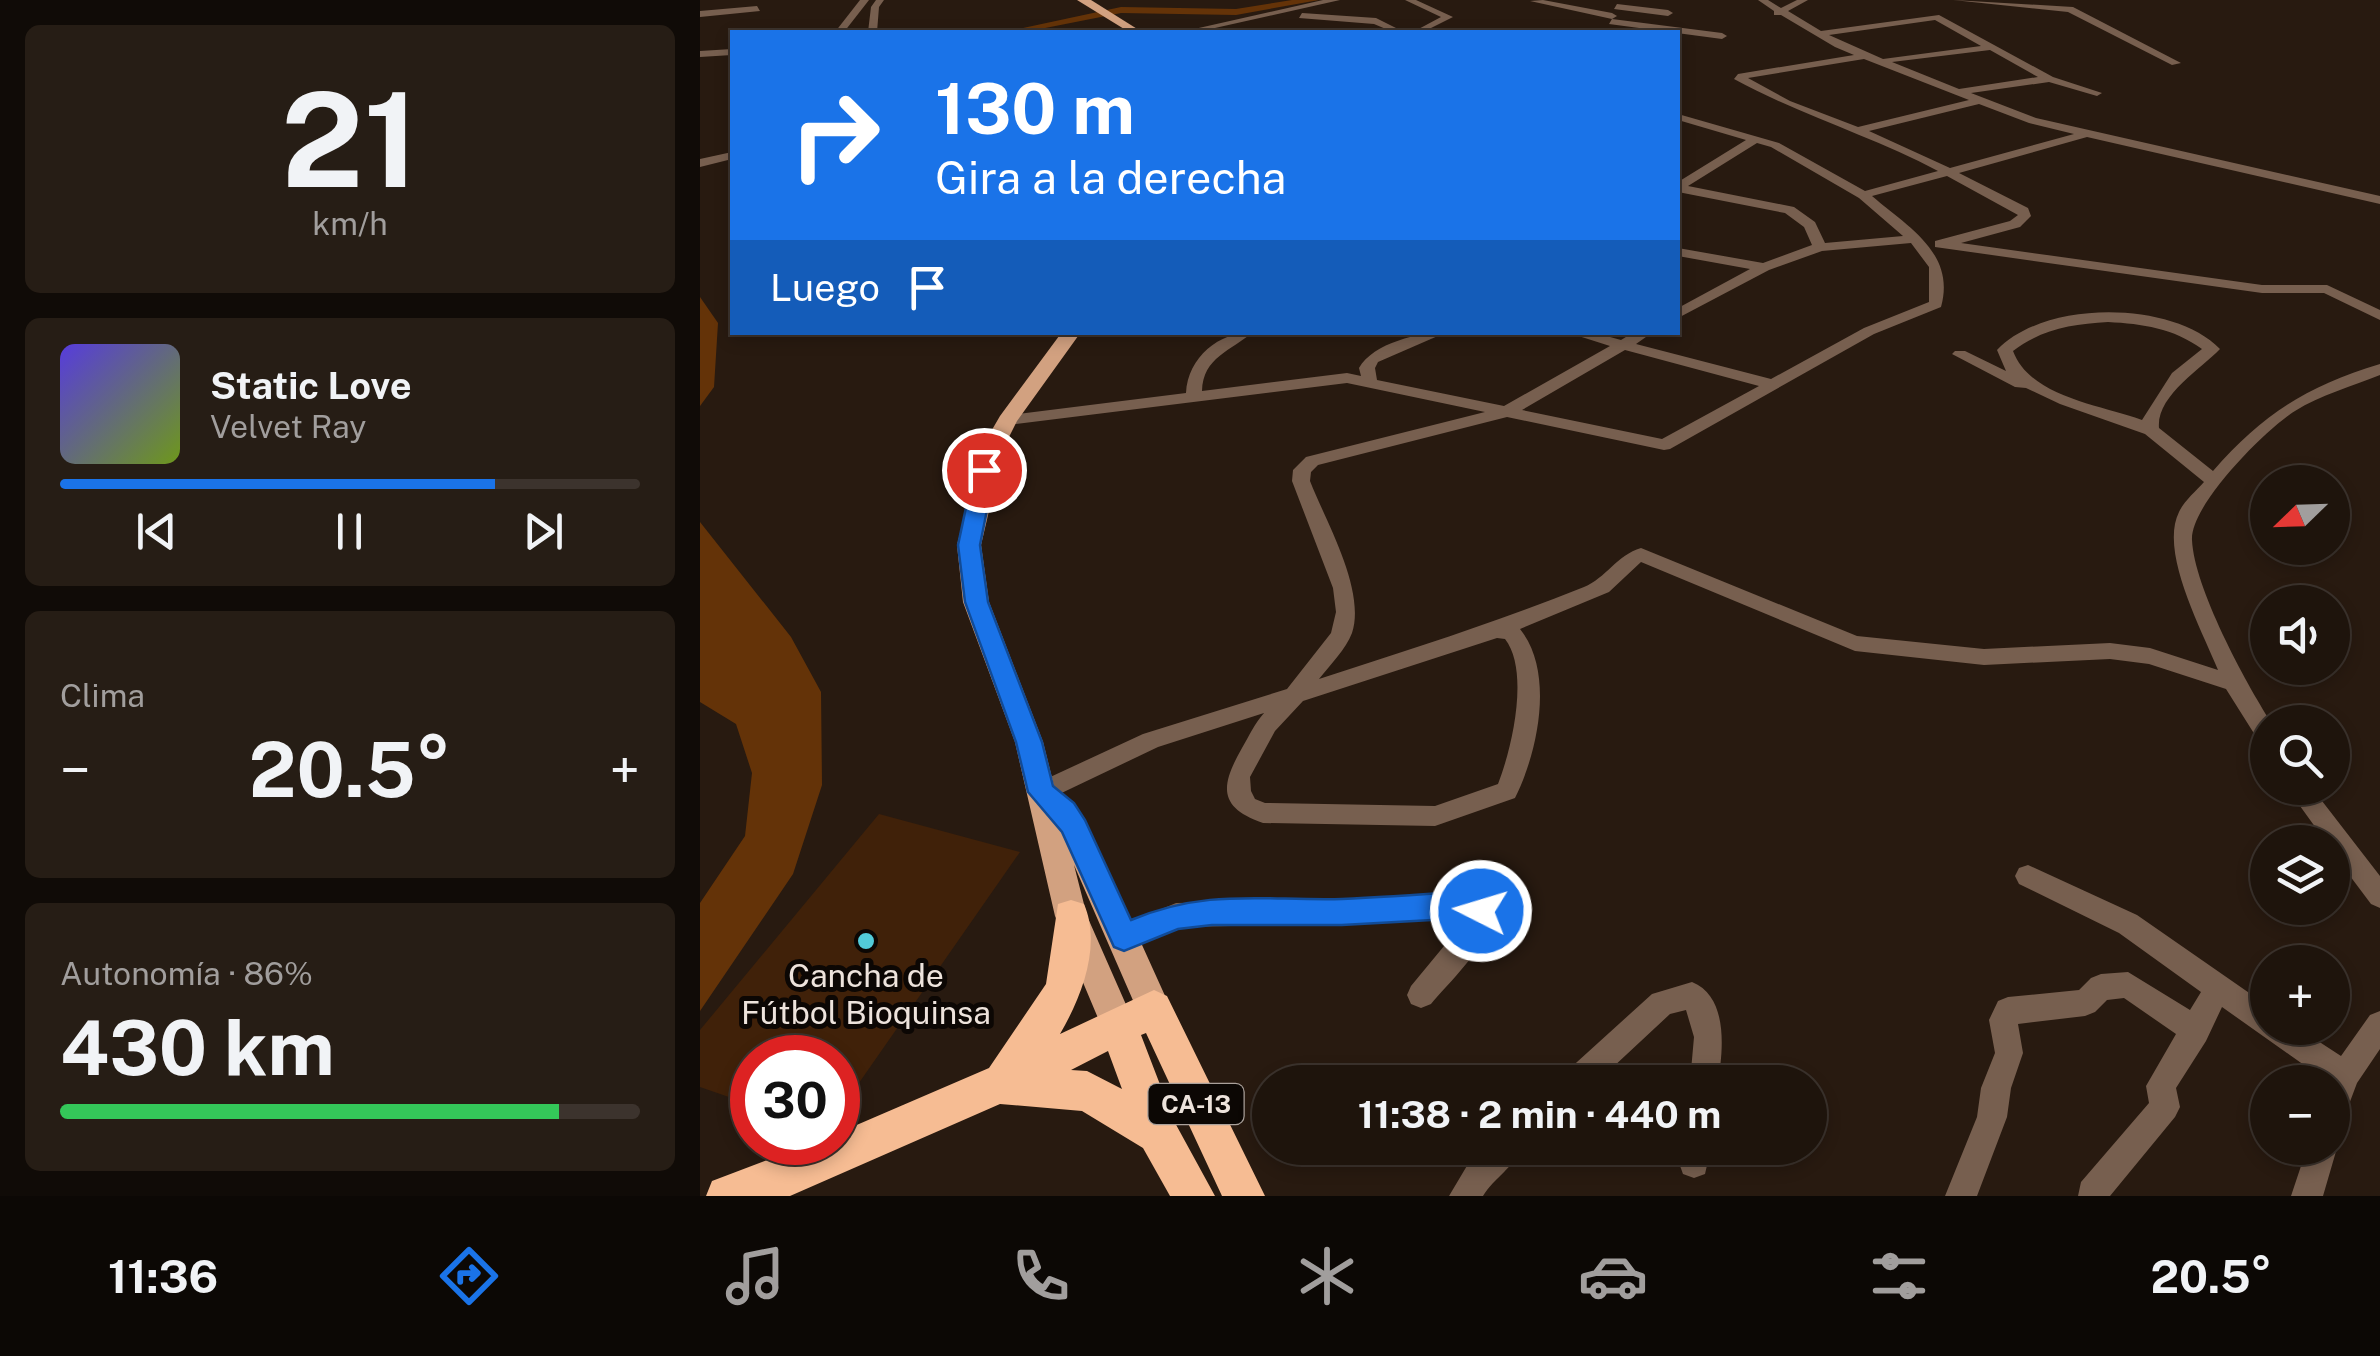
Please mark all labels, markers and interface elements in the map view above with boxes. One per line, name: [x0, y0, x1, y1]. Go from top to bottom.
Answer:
text: 21: [281, 64, 419, 216]
text: 130 m: [935, 67, 1135, 150]
icon: right: [770, 70, 900, 200]
text: Gira a la derecha: [935, 151, 1286, 204]
text: km/h: [312, 205, 388, 242]
icon: arrive: [900, 260, 955, 315]
text: Luego: [770, 265, 880, 310]
text: Static Love: [210, 363, 412, 408]
text: Velvet Ray: [210, 408, 366, 445]
pin: [942, 428, 1027, 513]
icon: arrive: [957, 443, 1012, 498]
north arrow: [2250, 465, 2350, 565]
map controls: [2250, 465, 2350, 1165]
icon: previous: [129, 504, 184, 559]
icon: pause: [322, 504, 377, 559]
icon: next: [516, 504, 571, 559]
button: sound: [2250, 585, 2350, 685]
text: Clima: [60, 677, 145, 714]
button: search: [2250, 705, 2350, 805]
text: 20.5°: [249, 726, 451, 814]
text: −: [60, 738, 91, 802]
text: +: [609, 738, 640, 802]
button: layers: [2250, 825, 2350, 925]
position arrow: [1429, 859, 1533, 963]
marker: Cancha de Fútbol Bioquinsa: [855, 930, 877, 952]
button: +: [2250, 945, 2350, 1045]
text: Autonomía · 86%: [60, 955, 313, 992]
place label: Cancha de Fútbol Bioquinsa: [741, 957, 991, 1031]
text: 430 km: [60, 1004, 335, 1092]
speed limit sign: 30: [730, 1035, 860, 1165]
button: −: [2250, 1065, 2350, 1165]
road number: CA-13: [1148, 1084, 1244, 1124]
text: 11:38 · 2 min · 440 m: [1358, 1092, 1721, 1137]
icon: directions: [434, 1241, 504, 1311]
icon: music: [720, 1241, 790, 1311]
icon: phone: [1006, 1241, 1076, 1311]
icon: climate: [1292, 1241, 1362, 1311]
icon: car: [1578, 1241, 1648, 1311]
icon: filters: [1864, 1241, 1934, 1311]
text: 11:36: [108, 1250, 218, 1303]
text: 20.5°: [2151, 1250, 2272, 1303]

